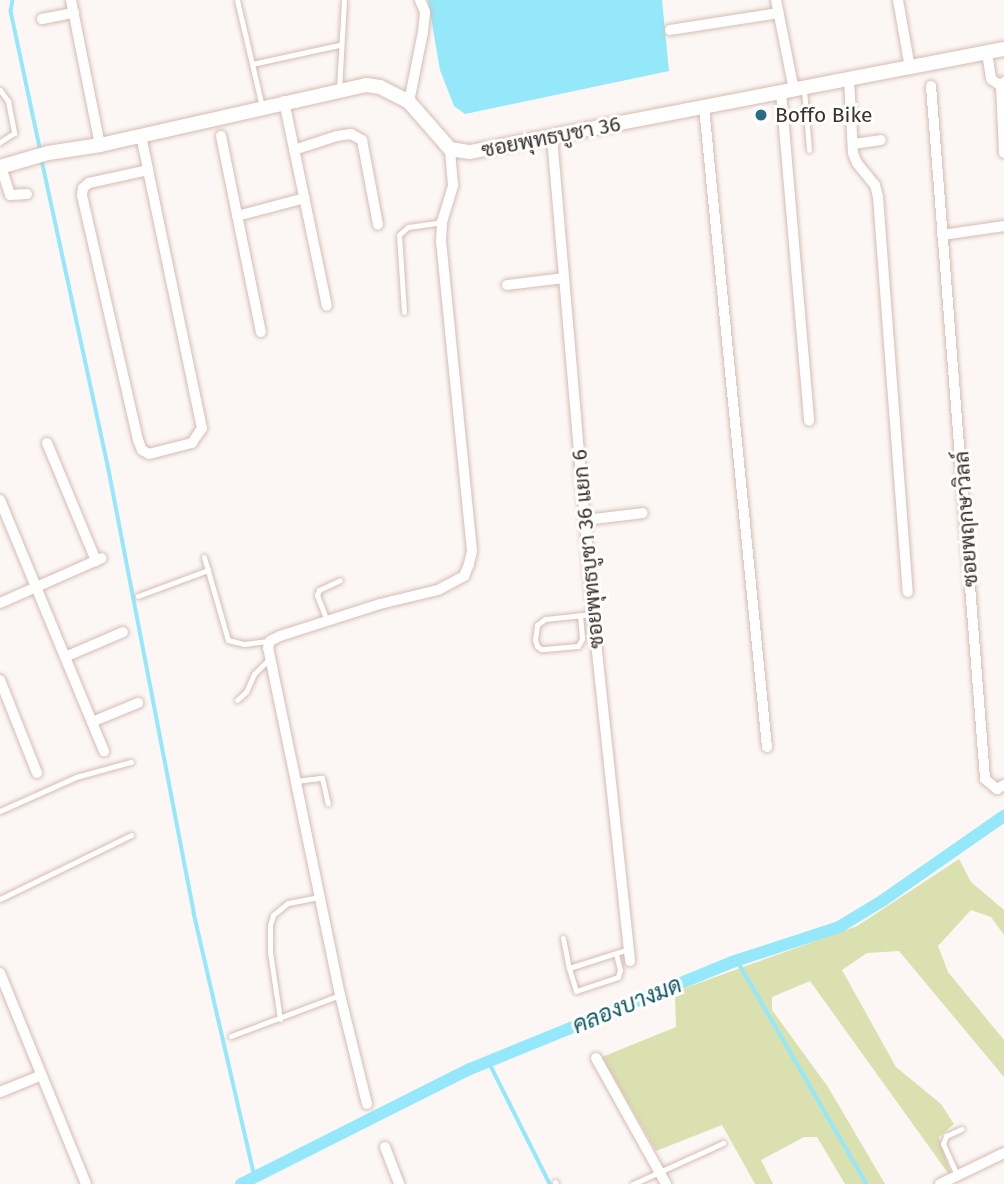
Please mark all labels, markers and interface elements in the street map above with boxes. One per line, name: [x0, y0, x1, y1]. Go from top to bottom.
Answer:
place label: Boffo Bike: [775, 102, 872, 128]
marker: Boffo Bike: [753, 107, 769, 123]
street label: ซอยพุทธบูชา 36: [479, 111, 623, 163]
street label: ซอยพุทธบูชา 36 แยก 6: [567, 448, 609, 650]
street label: ซอยพฤกษาวิลล์: [949, 450, 983, 588]
water label: คลองบางมด: [568, 971, 686, 1039]

